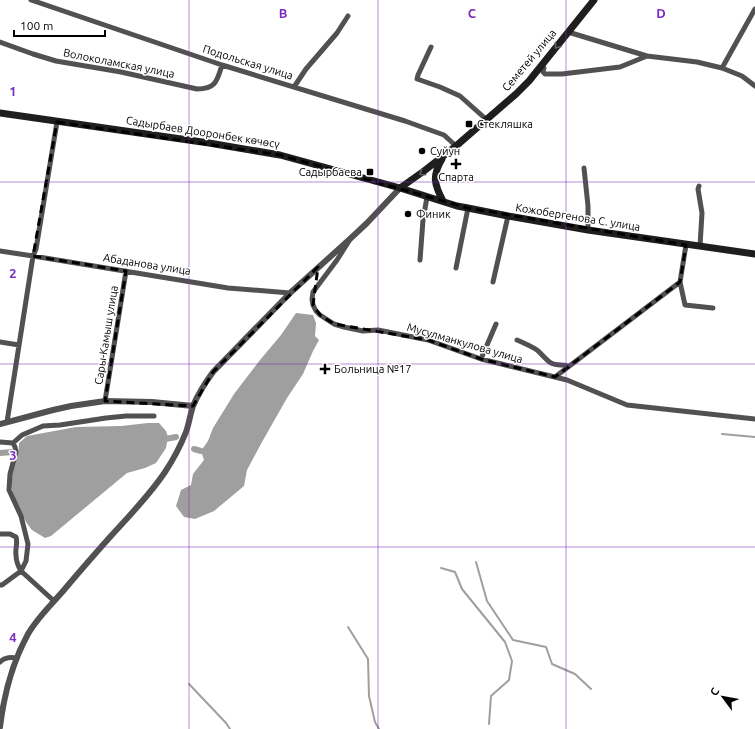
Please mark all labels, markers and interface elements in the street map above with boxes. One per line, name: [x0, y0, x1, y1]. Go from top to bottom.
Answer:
text: B: [279, 6, 288, 20]
text: C: [468, 6, 477, 20]
text: D: [656, 6, 666, 20]
scale bar: [14, 12, 105, 38]
text: 100 m: [20, 19, 53, 32]
street label: Семетей улица: [500, 27, 558, 93]
one-way arrow: [554, 42, 561, 49]
street label: Подольская улица: [201, 43, 295, 81]
street label: Волоколамская улица: [62, 46, 176, 80]
text: 1: [9, 84, 17, 98]
street label: Садырбаев Дооронбек көчөсү: [125, 114, 281, 150]
place label: Стекляшка: [477, 118, 533, 130]
marker: Стекляшка: [464, 119, 474, 129]
place label: Суйун: [430, 145, 460, 157]
marker: Суйун: [417, 146, 427, 156]
marker: Спарта: [451, 159, 461, 169]
place label: Садырбаева: [299, 166, 362, 178]
marker: Садырбаева: [365, 167, 375, 177]
one-way arrow: [419, 168, 426, 175]
place label: Спарта: [438, 171, 474, 183]
street label: Кожобергенова С. улица: [515, 201, 641, 233]
place label: Финик: [416, 208, 451, 220]
marker: Финик: [403, 209, 413, 219]
street label: Абаданова улица: [102, 251, 192, 277]
text: 2: [9, 266, 17, 280]
street label: Сары-Камыш улица: [92, 285, 120, 385]
street label: Мусулманкулова улица: [406, 321, 524, 365]
marker: Больница №17: [319, 363, 331, 375]
place label: Больница №17: [334, 363, 411, 375]
text: 3: [9, 448, 17, 462]
text: 4: [9, 630, 17, 644]
north arrow: [703, 677, 743, 717]
text: С: [708, 686, 721, 698]

